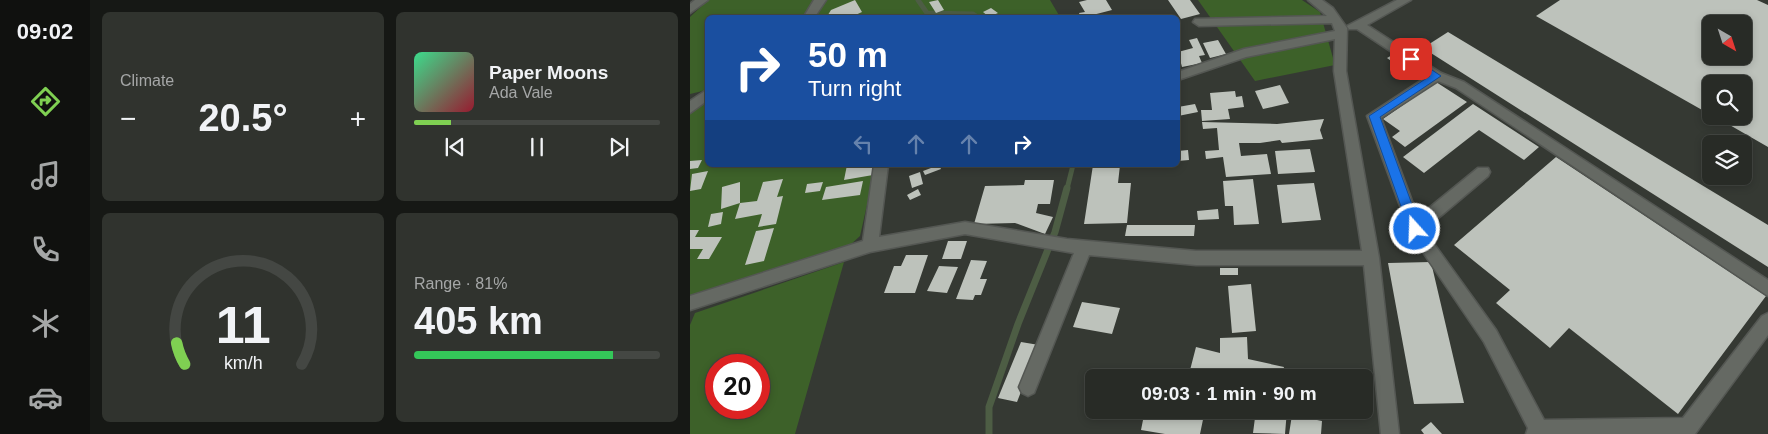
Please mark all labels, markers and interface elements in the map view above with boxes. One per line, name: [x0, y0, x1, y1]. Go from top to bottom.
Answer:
north arrow: [1702, 15, 1752, 65]
map controls: [1702, 15, 1752, 185]
text: 09:02: [17, 19, 73, 44]
icon: right: [725, 35, 790, 100]
text: 50 m: [808, 35, 888, 74]
pin: [1390, 38, 1432, 80]
icon: arrive: [1397, 45, 1425, 73]
text: Paper Moons: [489, 62, 608, 83]
text: Climate: [120, 72, 174, 89]
button: search: [1702, 75, 1752, 125]
text: Turn right: [808, 76, 901, 101]
icon: directions: [28, 84, 63, 119]
text: Ada Vale: [489, 84, 553, 101]
text: 20.5°: [198, 97, 288, 139]
text: −: [120, 103, 136, 134]
text: +: [350, 103, 366, 134]
icon: left: [849, 130, 877, 158]
icon: ahead: [902, 130, 930, 158]
icon: ahead: [955, 130, 983, 158]
icon: right: [1008, 130, 1036, 158]
icon: previous: [441, 133, 469, 161]
icon: pause: [523, 133, 551, 161]
icon: next: [605, 133, 633, 161]
button: layers: [1702, 135, 1752, 185]
icon: music: [28, 158, 63, 193]
position arrow: [1388, 202, 1440, 254]
icon: phone: [28, 232, 63, 267]
text: Range · 81%: [414, 275, 507, 292]
text: 11: [216, 296, 270, 354]
text: 405 km: [414, 300, 543, 342]
icon: climate: [28, 306, 63, 341]
text: km/h: [224, 353, 262, 373]
speed limit sign: 20: [705, 354, 770, 419]
icon: car: [28, 380, 63, 415]
text: 09:03 · 1 min · 90 m: [1141, 383, 1317, 404]

